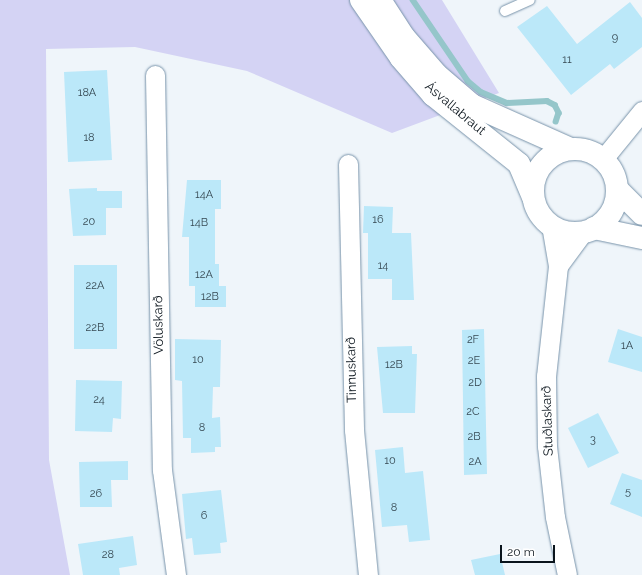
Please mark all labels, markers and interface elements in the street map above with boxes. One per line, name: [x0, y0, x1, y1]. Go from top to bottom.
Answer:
house number: 9: [612, 31, 618, 45]
house number: 11: [562, 53, 572, 67]
street label: Ásvallabraut: [421, 79, 489, 139]
house number: 18A: [78, 86, 96, 100]
house number: 18: [83, 131, 95, 145]
house number: 14A: [195, 188, 213, 202]
house number: 16: [372, 213, 384, 227]
house number: 20: [83, 215, 95, 229]
house number: 14B: [190, 216, 208, 230]
house number: 14: [378, 259, 388, 273]
house number: 12A: [195, 268, 213, 282]
house number: 22A: [86, 279, 104, 293]
house number: 12B: [201, 290, 219, 304]
street label: Völuskarð: [151, 295, 167, 355]
house number: 22B: [86, 321, 104, 335]
house number: 2F: [467, 333, 479, 347]
street label: Tinnuskarð: [344, 337, 360, 403]
house number: 1A: [621, 339, 633, 353]
house number: 10: [192, 353, 204, 367]
house number: 2E: [468, 354, 480, 368]
house number: 12B: [385, 358, 403, 372]
house number: 2D: [468, 376, 482, 390]
street label: Stuðlaskarð: [539, 386, 557, 456]
house number: 24: [93, 393, 105, 407]
house number: 2C: [466, 405, 480, 419]
house number: 8: [199, 421, 205, 435]
house number: 2B: [467, 430, 481, 444]
house number: 3: [590, 433, 596, 447]
house number: 10: [384, 454, 396, 468]
house number: 2A: [468, 455, 482, 469]
house number: 5: [625, 485, 631, 499]
house number: 26: [90, 487, 102, 501]
house number: 8: [391, 501, 397, 515]
house number: 6: [201, 509, 207, 523]
scale bar: [502, 537, 557, 563]
text: 20 m: [507, 545, 535, 559]
house number: 28: [102, 548, 114, 562]

